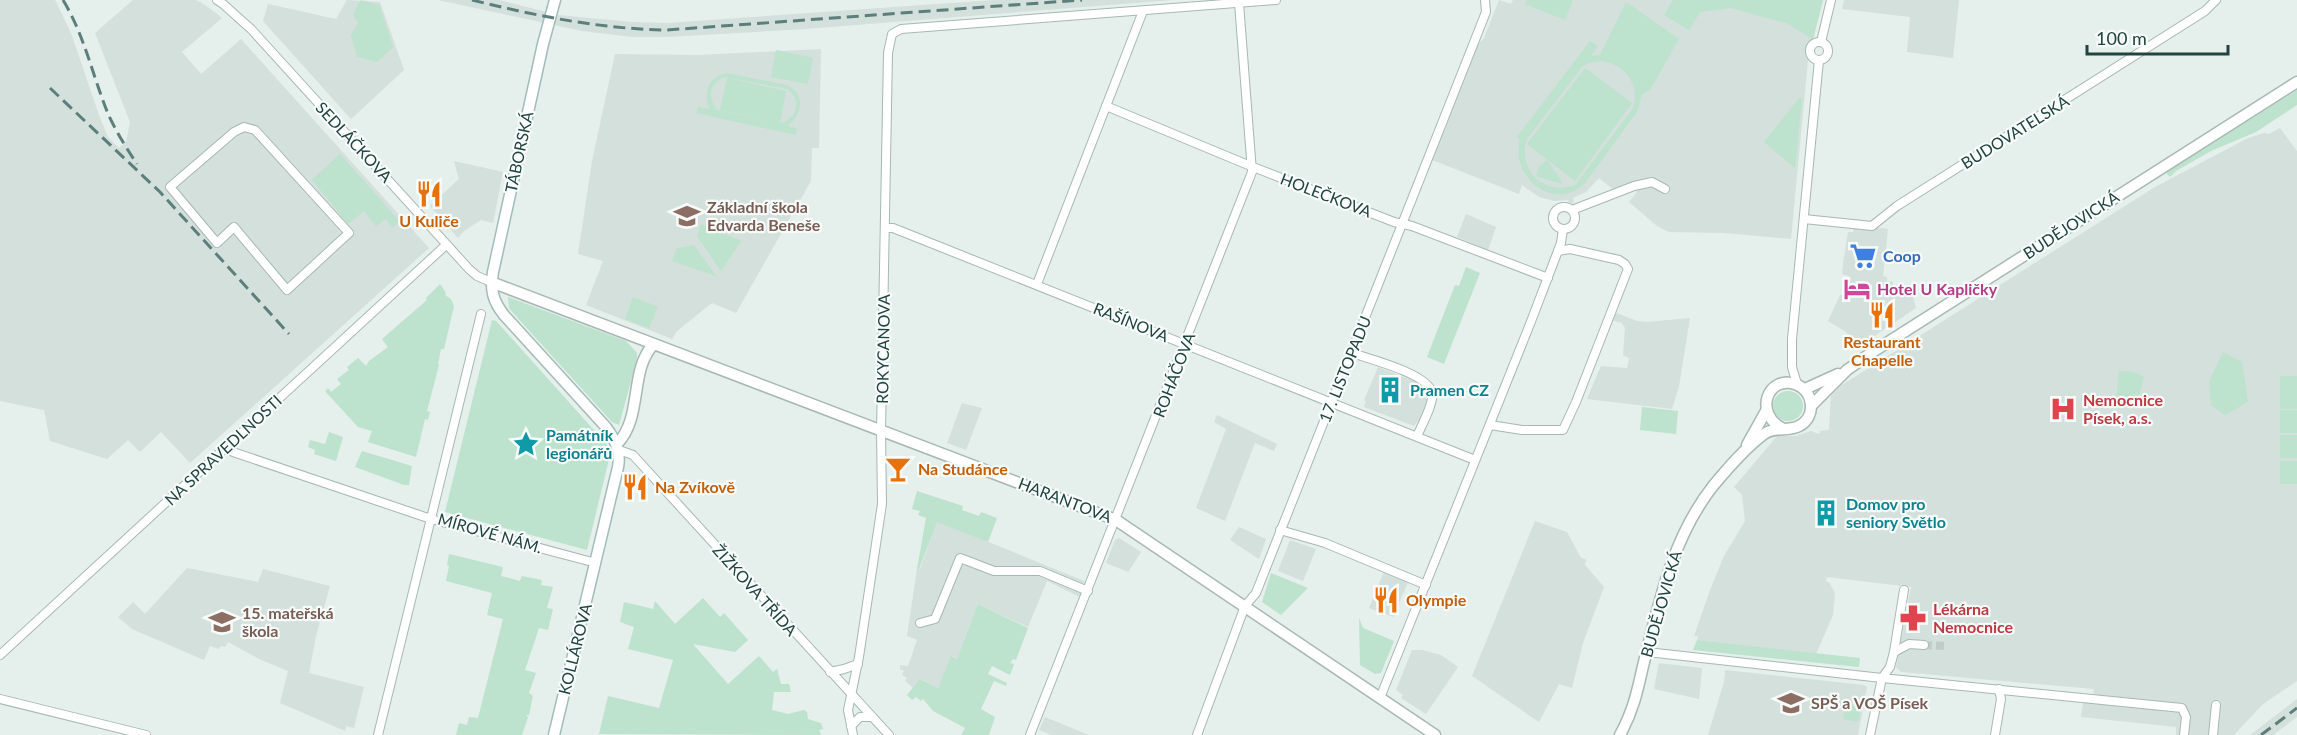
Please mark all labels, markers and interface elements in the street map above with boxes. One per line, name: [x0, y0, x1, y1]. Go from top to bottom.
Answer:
scale bar: [2087, 18, 2228, 56]
text: 100 m: [2096, 27, 2147, 49]
street label: BUDOVATELSKÁ: [1957, 91, 2072, 172]
street label: SEDLÁČKOVA: [312, 98, 396, 186]
street label: TÁBORSKÁ: [501, 109, 536, 194]
street label: HOLEČKOVA: [1278, 168, 1375, 221]
restaurant icon: U Kuliče: [414, 179, 444, 209]
street label: BUDĚJOVICKÁ: [2019, 187, 2122, 263]
place label: Základní škola Edvarda Beneše: [707, 197, 821, 234]
school or university icon: Základní škola Edvarda Beneše: [672, 201, 702, 231]
place label: U Kuliče: [399, 211, 459, 230]
supermarket icon: Coop: [1848, 241, 1878, 271]
place label: Coop: [1883, 246, 1921, 265]
hotel icon: Hotel U Kapličky: [1842, 274, 1872, 304]
place label: Hotel U Kapličky: [1877, 279, 1998, 298]
street label: ROKYCANOVA: [872, 294, 893, 404]
street label: RAŠÍNOVA: [1091, 298, 1172, 345]
restaurant icon: Restaurant Chapelle: [1867, 300, 1897, 330]
street label: 17. LISTOPADU: [1315, 313, 1375, 425]
street label: ROHÁČOVA: [1149, 330, 1198, 420]
place label: Restaurant Chapelle: [1843, 332, 1921, 369]
building icon: Pramen CZ: [1375, 375, 1405, 405]
place label: Pramen CZ: [1410, 380, 1489, 399]
place label: Nemocnice Písek, a.s.: [2083, 390, 2164, 427]
street label: NA SPRAVEDLNOSTI: [160, 391, 285, 509]
hospital icon: Nemocnice Písek, a.s.: [2048, 394, 2078, 424]
place label: Památník legionářů: [546, 425, 614, 462]
place icon: Památník legionářů: [511, 429, 541, 459]
bar icon: Na Studánce: [883, 454, 913, 484]
place label: Na Studánce: [918, 459, 1008, 478]
restaurant icon: Na Zvíkově: [620, 472, 650, 502]
street label: HARANTOVA: [1016, 473, 1115, 526]
place label: Na Zvíkově: [655, 477, 736, 496]
place label: Domov pro seniory Světlo: [1846, 494, 1946, 531]
building icon: Domov pro seniory Světlo: [1811, 498, 1841, 528]
street label: MÍROVÉ NÁM.: [436, 509, 544, 556]
street label: ŽIŽKOVA TŘÍDA: [709, 540, 802, 639]
street label: BUDĚJOVICKÁ: [1636, 548, 1685, 659]
restaurant icon: Olympie: [1371, 585, 1401, 615]
place label: Olympie: [1406, 590, 1467, 609]
place label: Lékárna Nemocnice: [1933, 599, 2014, 636]
street label: KOLLÁROVA: [554, 601, 595, 696]
place label: 15. mateřská škola: [242, 603, 334, 640]
pharmacy icon: Lékárna Nemocnice: [1898, 603, 1928, 633]
school or university icon: 15. mateřská škola: [207, 607, 237, 637]
school or university icon: SPŠ a VOŠ Písek: [1776, 688, 1806, 718]
place label: SPŠ a VOŠ Písek: [1811, 693, 1929, 712]

